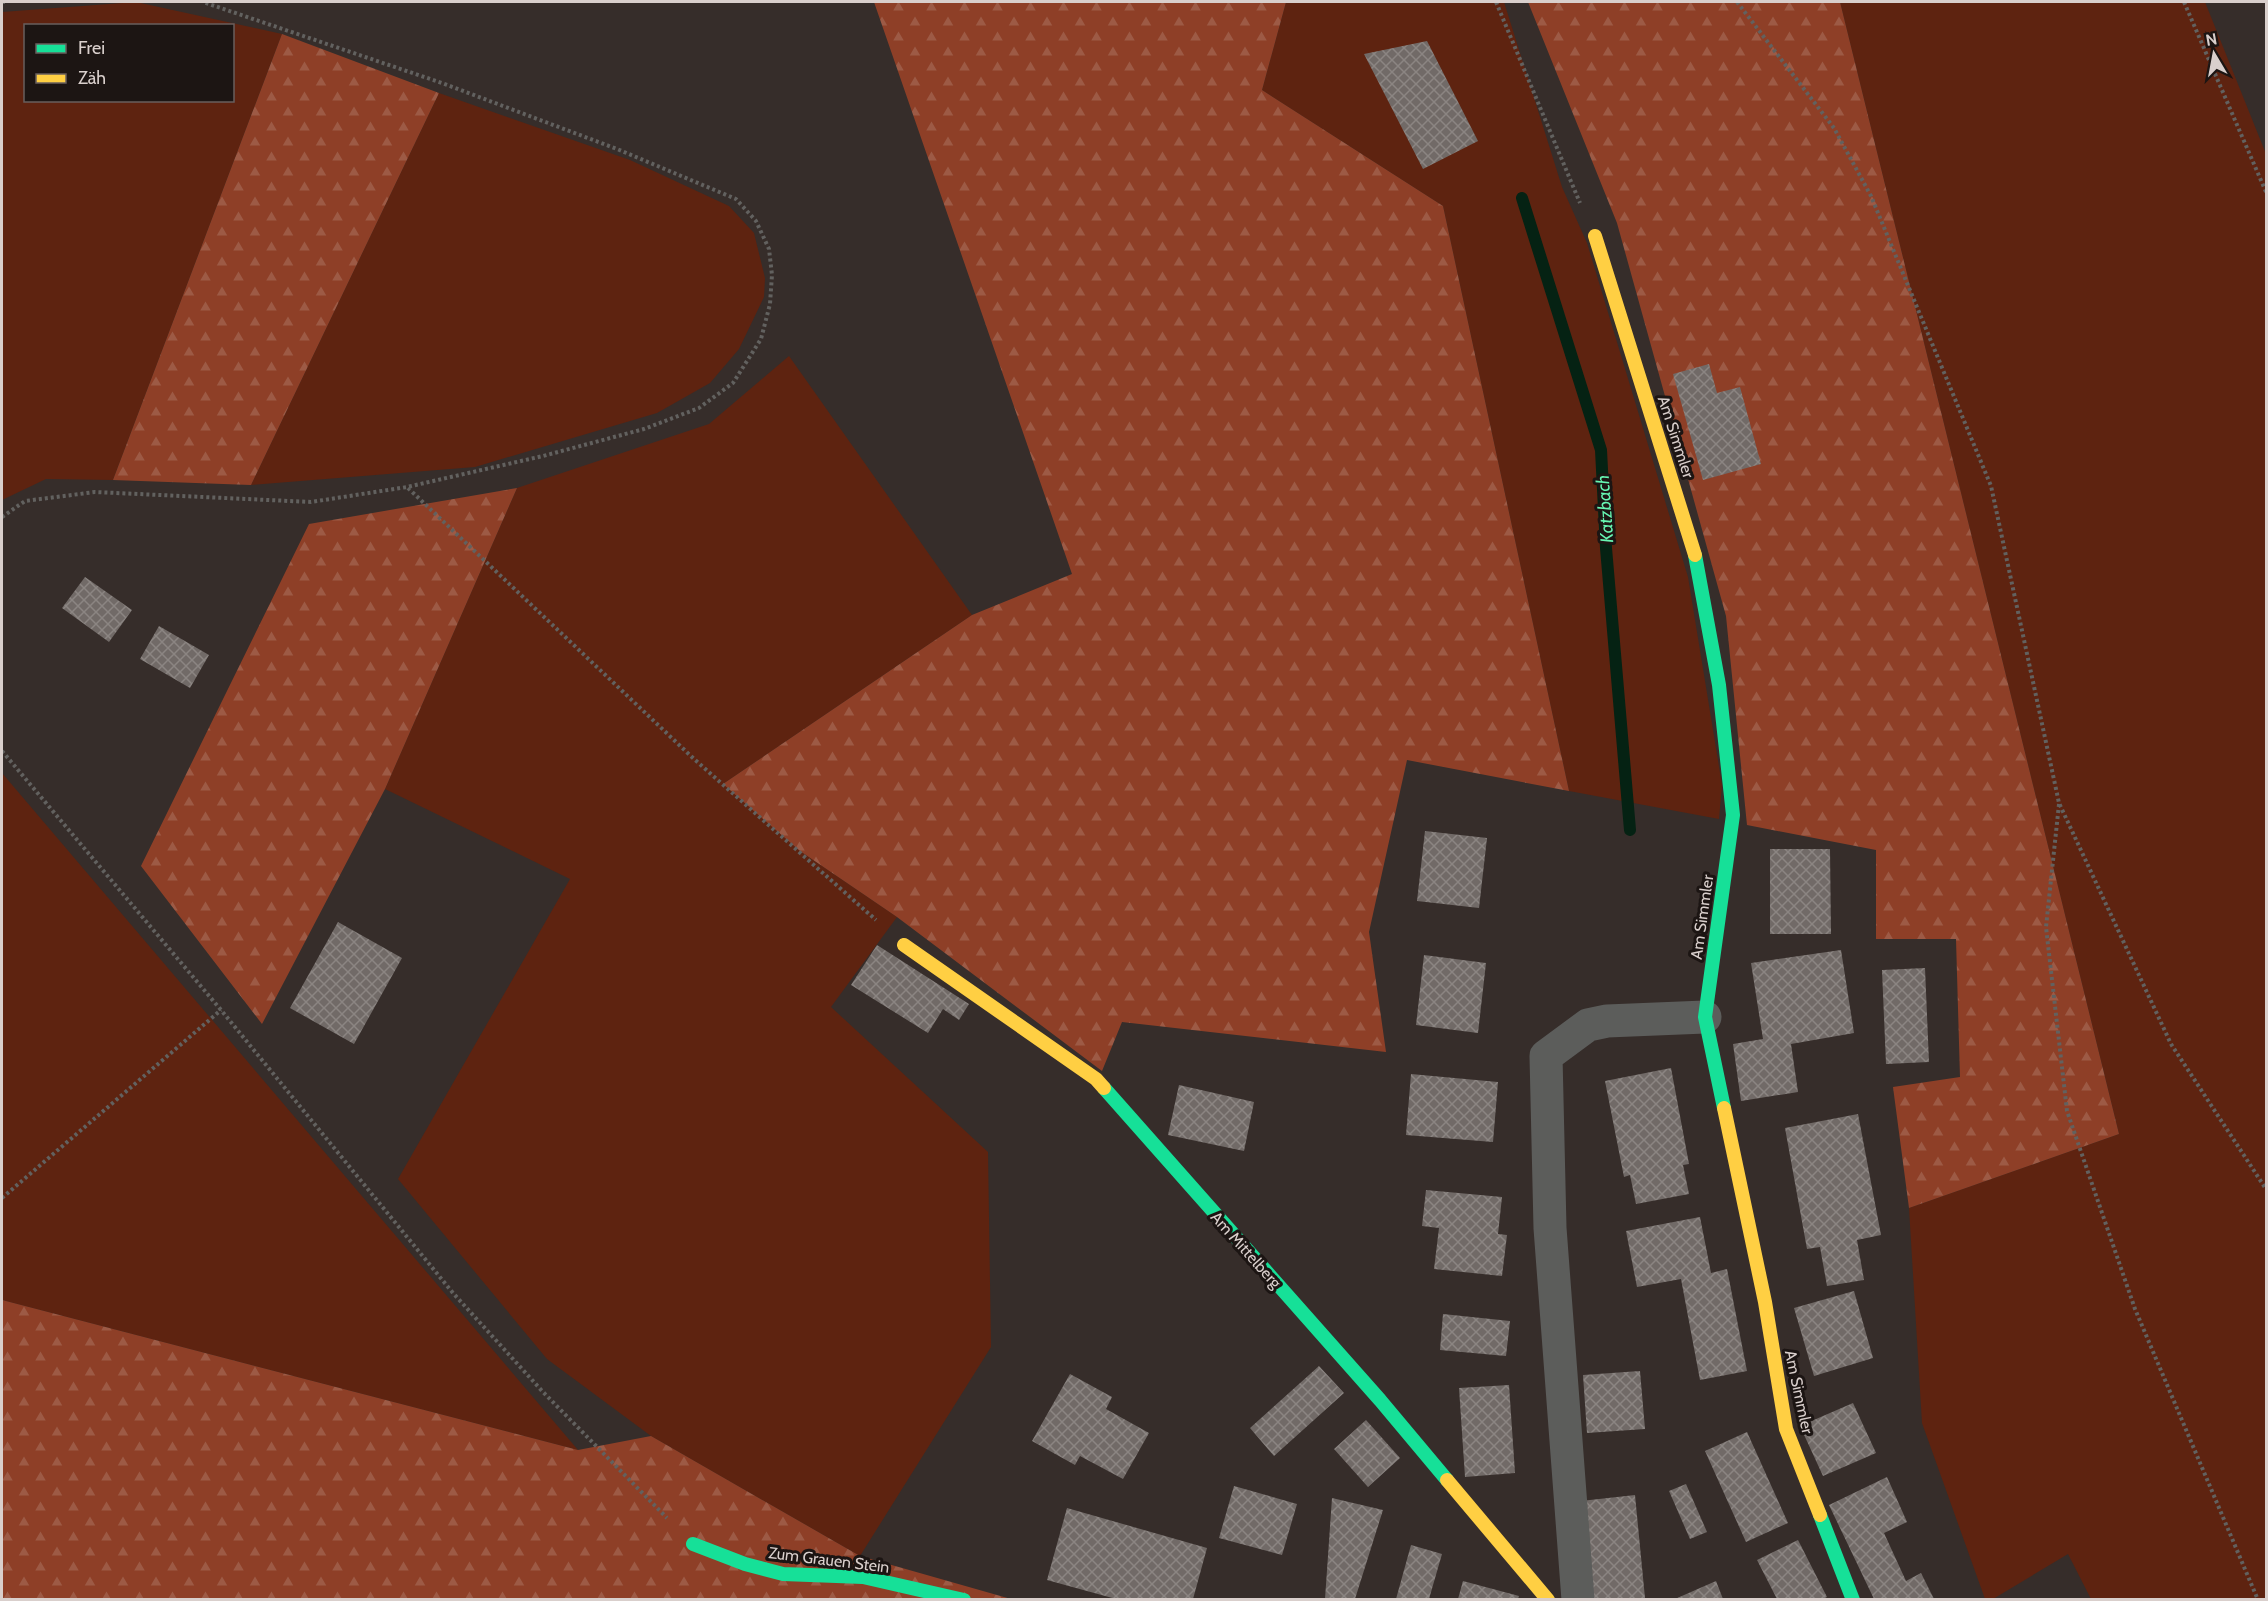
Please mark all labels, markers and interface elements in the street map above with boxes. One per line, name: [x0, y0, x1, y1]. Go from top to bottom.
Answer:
legend: [24, 24, 234, 102]
north arrow: [2184, 24, 2244, 84]
text: N: [2204, 29, 2219, 50]
text: Frei: [78, 37, 105, 59]
text: Zäh: [78, 67, 106, 89]
street label: Am Simmler: [1654, 394, 1698, 481]
water label: Katzbach: [1592, 474, 1618, 544]
street label: Am Simmler: [1687, 873, 1717, 960]
street label: Am Mittelberg: [1207, 1208, 1286, 1293]
street label: Am Simmler: [1781, 1348, 1817, 1437]
street label: Zum Grauen Stein: [767, 1543, 891, 1577]

